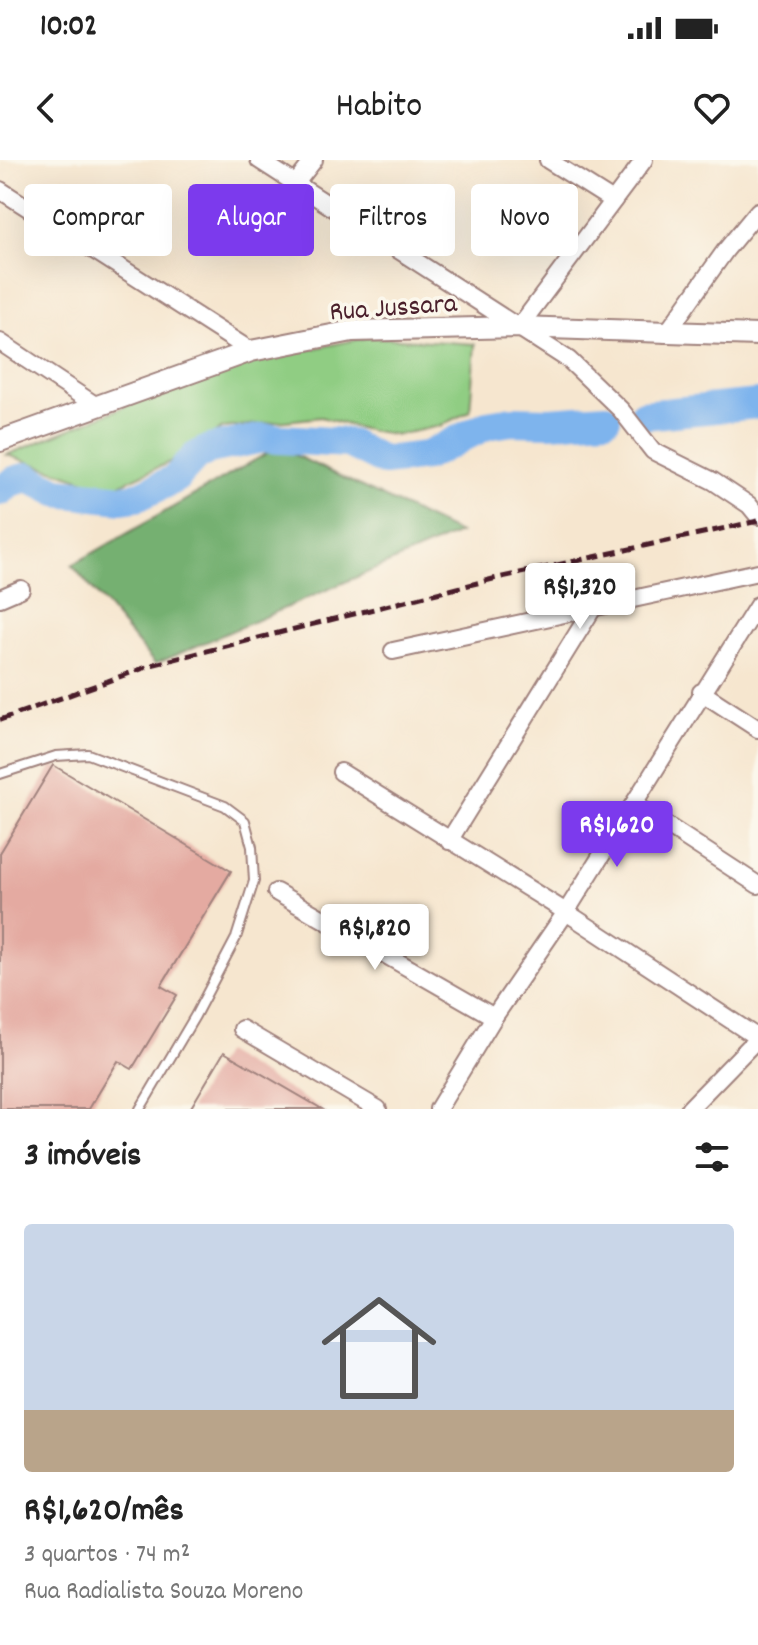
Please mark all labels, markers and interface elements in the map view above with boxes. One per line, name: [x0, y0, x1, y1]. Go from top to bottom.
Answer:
text: 10:02: [40, 7, 97, 50]
text: Habito: [336, 82, 422, 134]
icon: back: [24, 86, 68, 130]
icon: heart: [690, 86, 734, 130]
chip: Comprar: [24, 184, 172, 256]
chip: Alugar: [188, 184, 314, 256]
chip: Filtros: [330, 184, 455, 256]
chip: Novo: [471, 184, 578, 256]
street label: Rua Jussara: [328, 286, 459, 334]
pin: R$1,320: [506, 563, 654, 631]
text: R$1,320: [543, 570, 617, 607]
pin: R$1,620: [543, 801, 691, 869]
text: R$1,620: [580, 808, 654, 845]
pin: R$1,820: [301, 904, 449, 972]
text: R$1,820: [339, 911, 411, 948]
text: 3 imóveis: [24, 1133, 141, 1182]
icon: filters: [690, 1135, 734, 1179]
icon: home: [307, 1276, 451, 1420]
text: R$1,620/mês: [24, 1488, 184, 1537]
text: 3 quartos · 74 m²: [24, 1537, 190, 1574]
text: Rua Radialista Souza Moreno: [24, 1574, 303, 1611]

